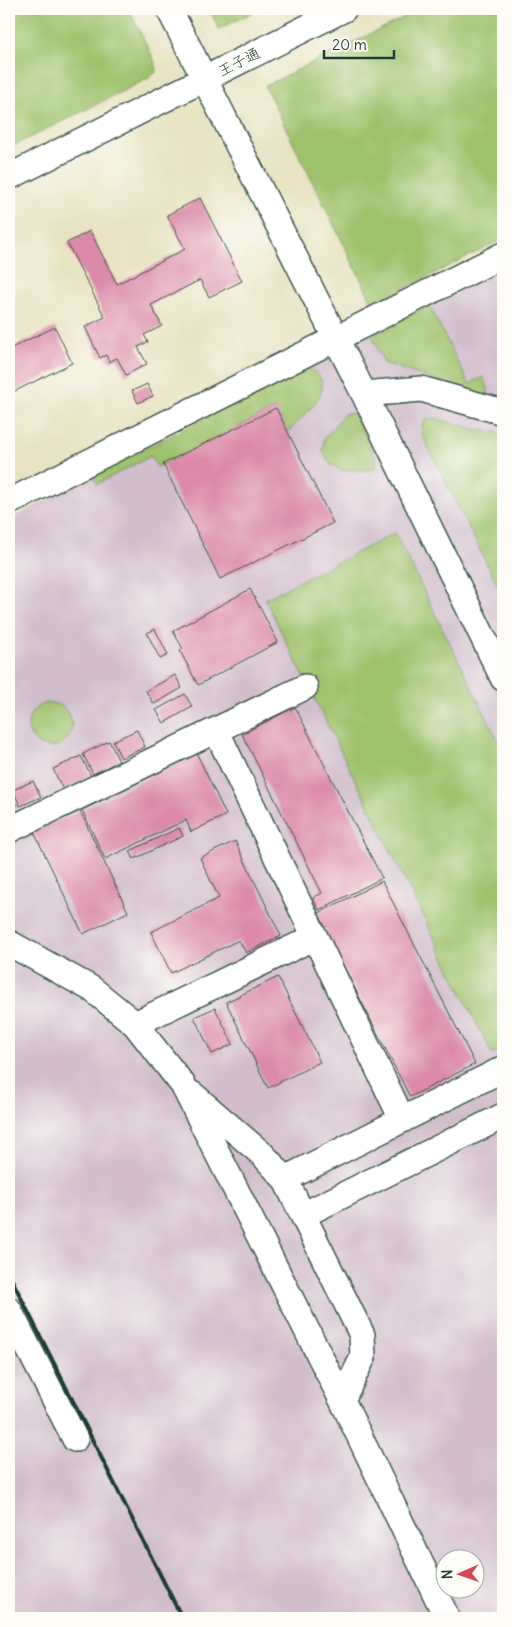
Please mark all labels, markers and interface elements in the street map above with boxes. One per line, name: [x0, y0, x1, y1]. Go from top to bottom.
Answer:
scale bar: [324, 28, 394, 60]
text: 20 m: [332, 35, 367, 54]
street label: 王子通: [214, 43, 263, 80]
north arrow: [434, 1550, 484, 1600]
text: N: [438, 1569, 456, 1580]

